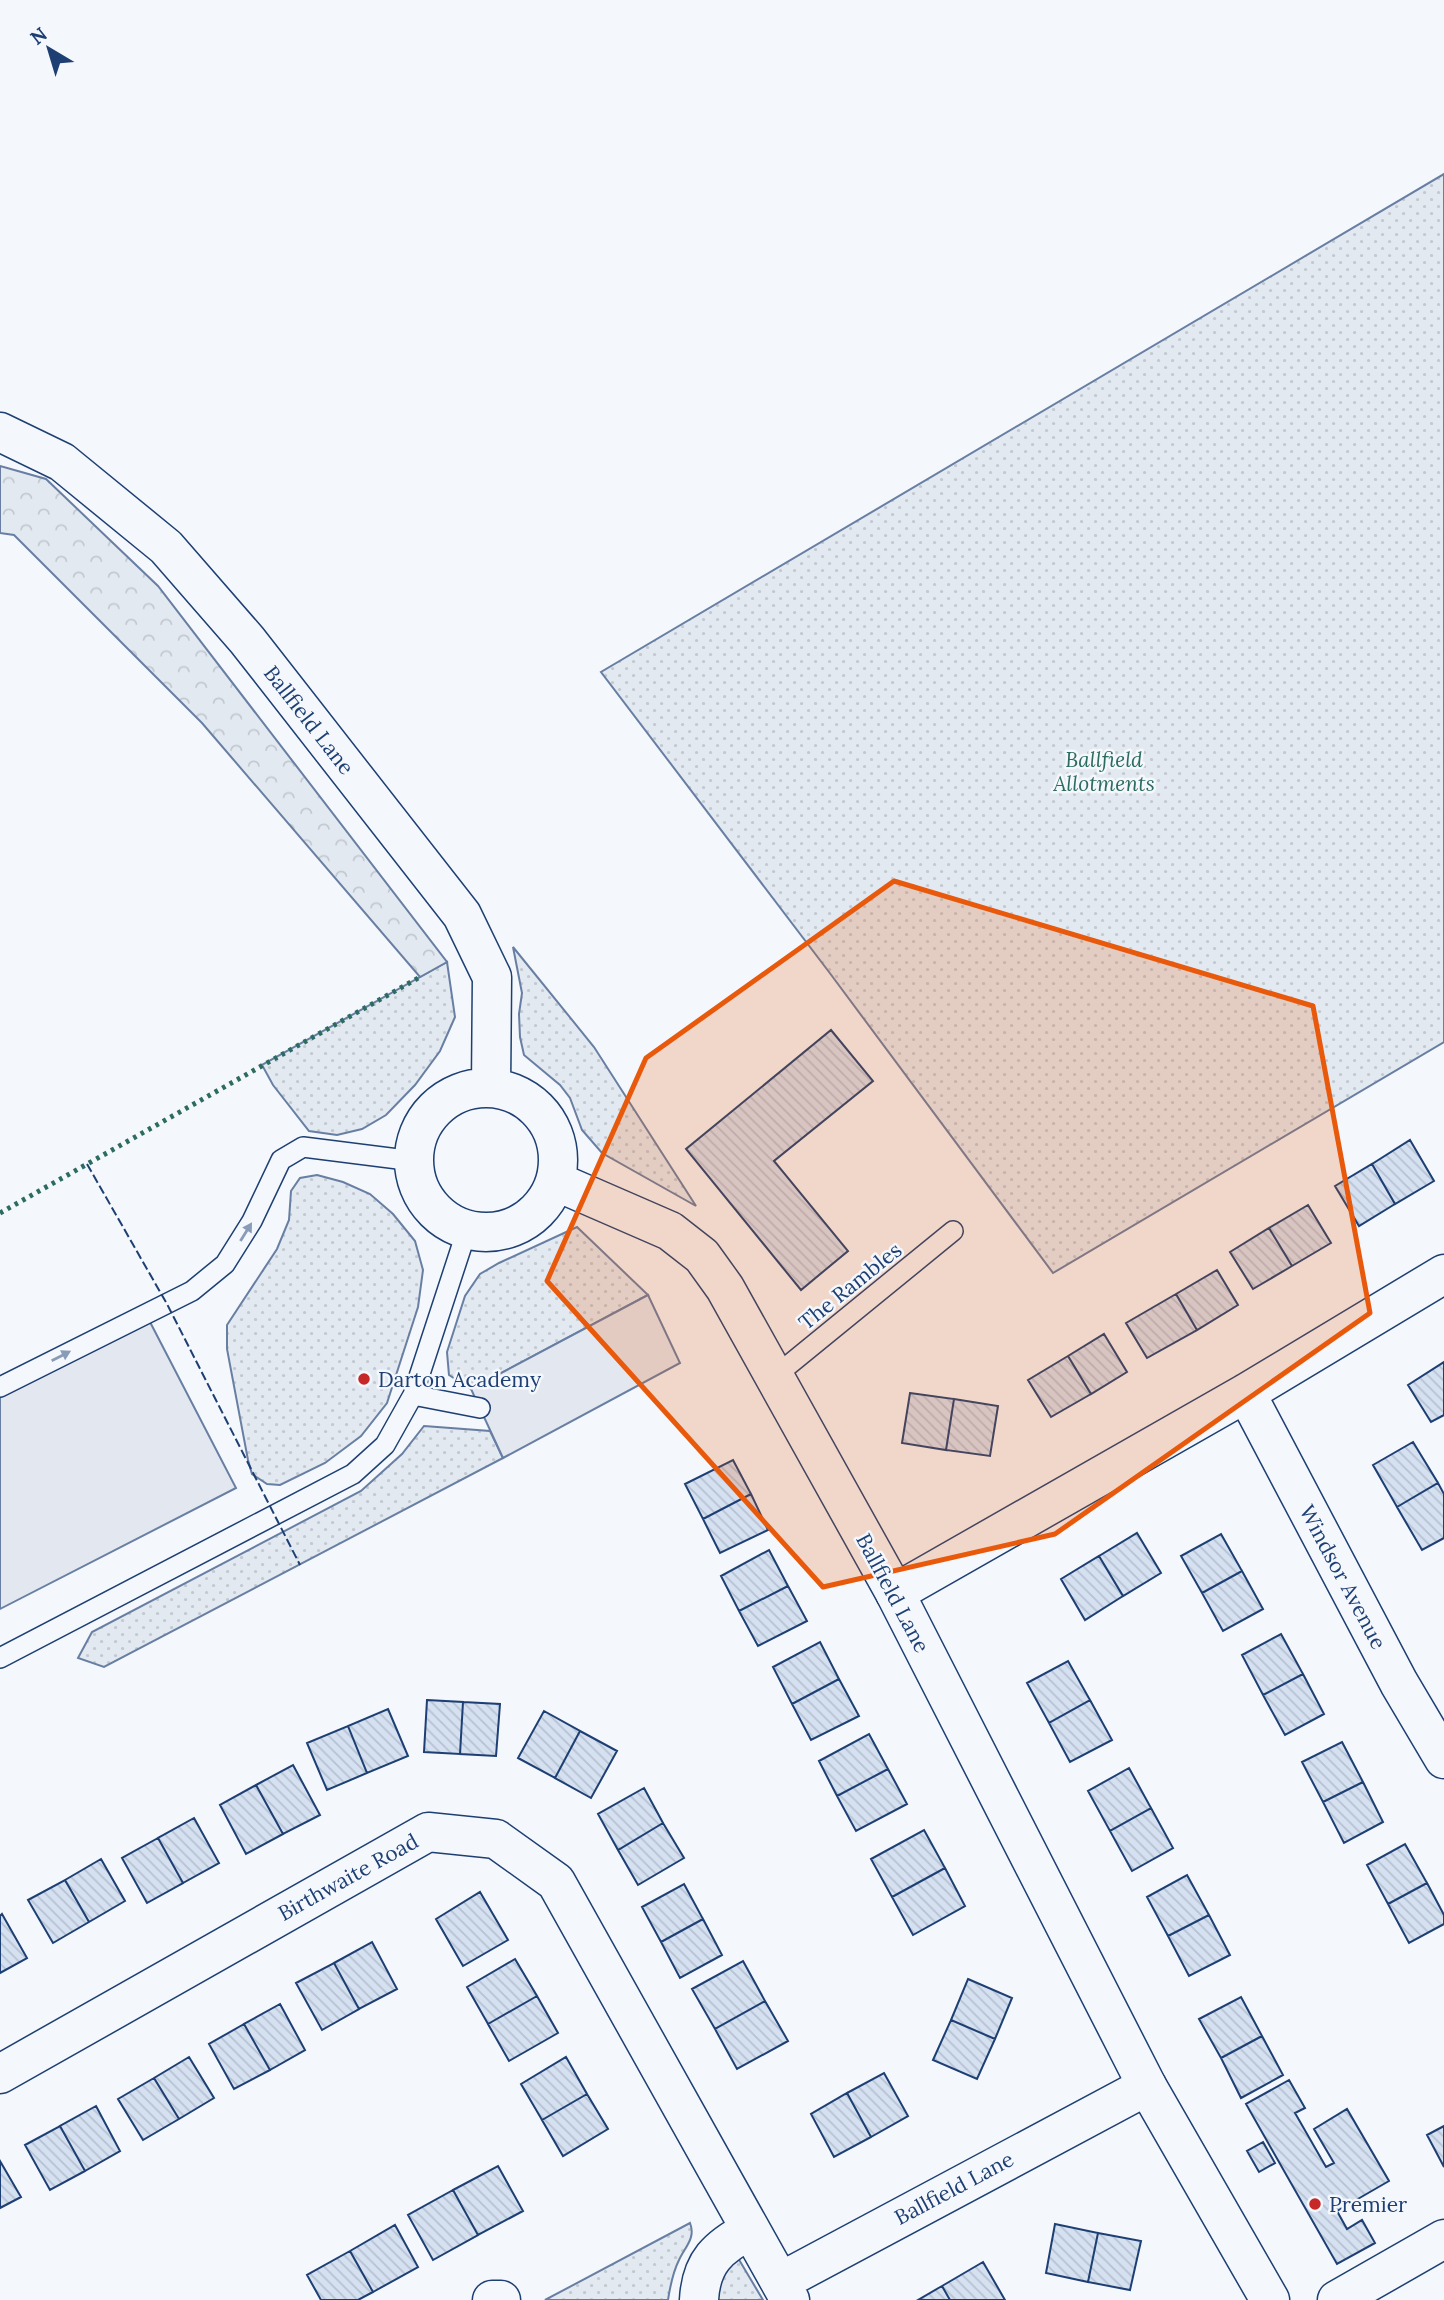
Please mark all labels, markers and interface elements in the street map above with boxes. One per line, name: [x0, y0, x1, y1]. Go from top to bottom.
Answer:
north arrow: [14, 14, 84, 84]
text: N: [25, 21, 52, 50]
street label: Ballfield Lane: [258, 660, 360, 780]
park label: Ballfield Allotments: [1052, 746, 1155, 797]
one-way arrow: [239, 1222, 252, 1241]
street label: The Rambles: [793, 1236, 907, 1336]
one-way arrow: [51, 1351, 71, 1362]
place label: Darton Academy: [378, 1366, 541, 1393]
marker: Darton Academy: [356, 1371, 372, 1387]
street label: Windsor Avenue: [1294, 1500, 1392, 1654]
street label: Ballfield Lane: [850, 1529, 936, 1657]
street label: Birthwaite Road: [273, 1827, 423, 1927]
street label: Ballfield Lane: [890, 2145, 1018, 2231]
place label: Premier: [1329, 2191, 1407, 2218]
marker: Premier: [1307, 2196, 1323, 2212]

